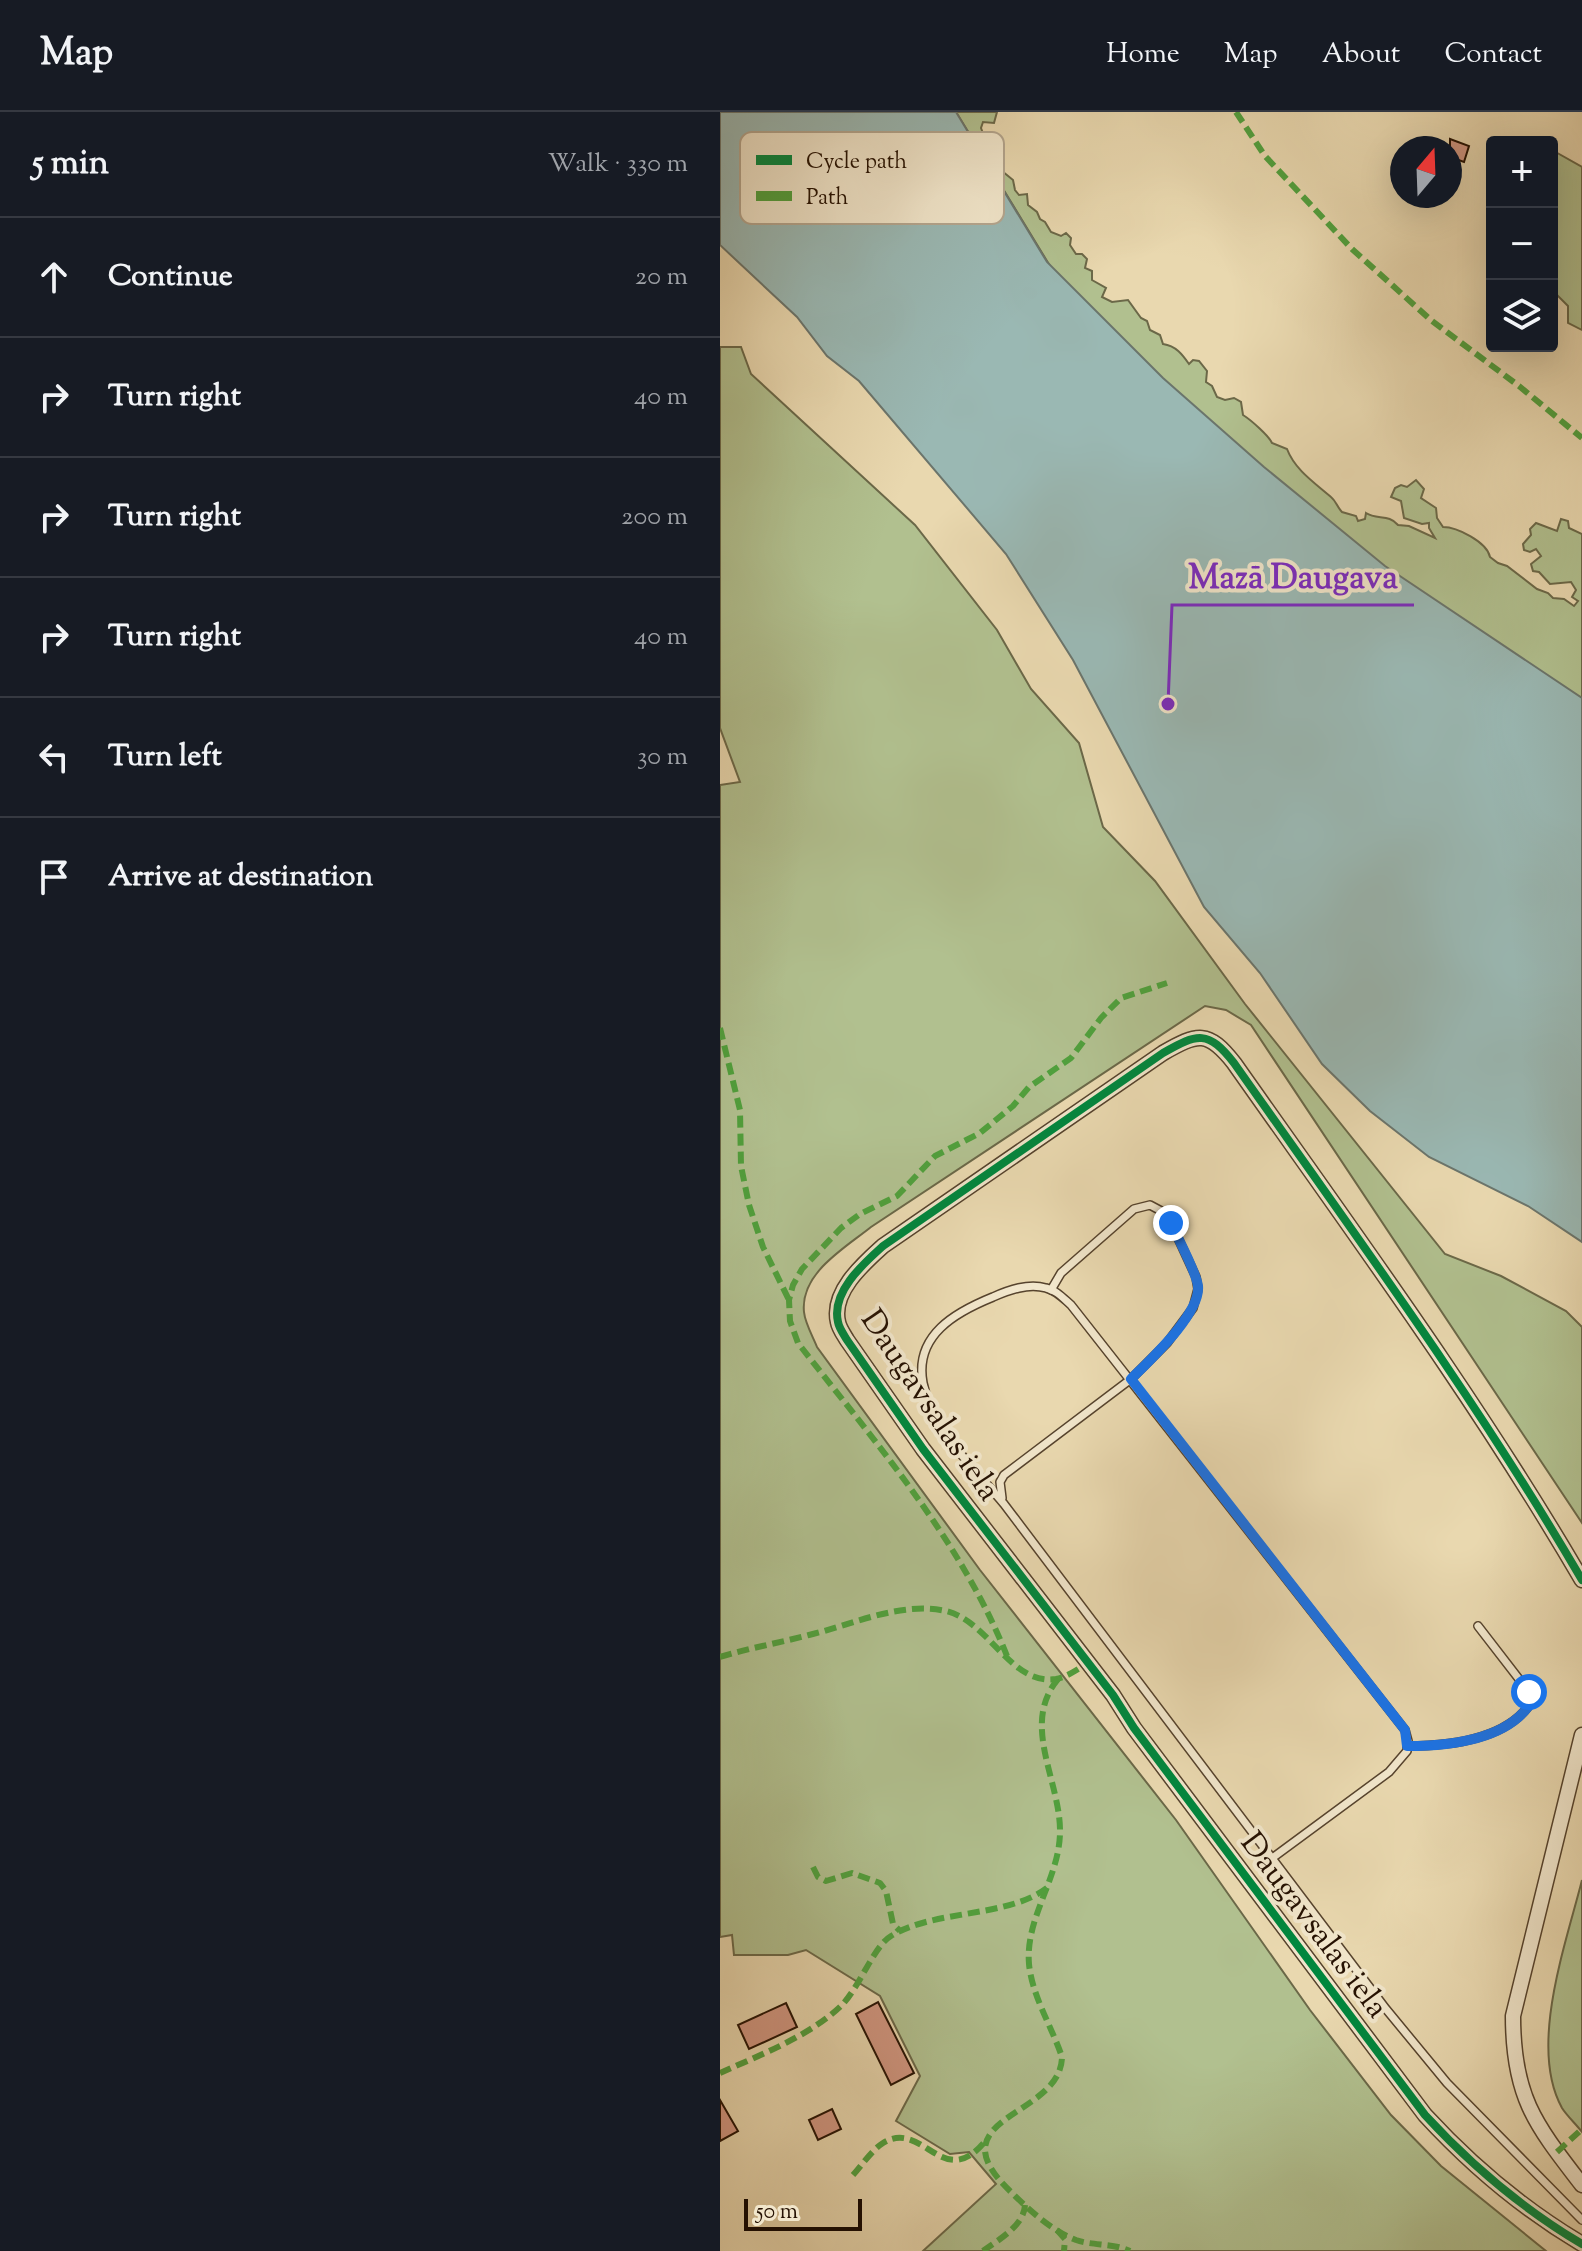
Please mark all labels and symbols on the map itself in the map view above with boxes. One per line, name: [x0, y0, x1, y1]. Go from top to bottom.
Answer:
legend: [740, 132, 1004, 224]
north arrow: [1390, 136, 1462, 208]
text: Cycle path: [806, 147, 907, 179]
text: Path: [806, 183, 849, 215]
callout: Mazā Daugava: [1172, 547, 1414, 605]
text: Mazā Daugava: [1188, 555, 1398, 604]
route end: [1153, 1205, 1189, 1241]
street label: Daugavsalas iela: [848, 1301, 1010, 1511]
route start: [1511, 1674, 1547, 1710]
street label: Daugavsalas iela: [1228, 1823, 1398, 2029]
scale bar: [744, 2195, 862, 2231]

